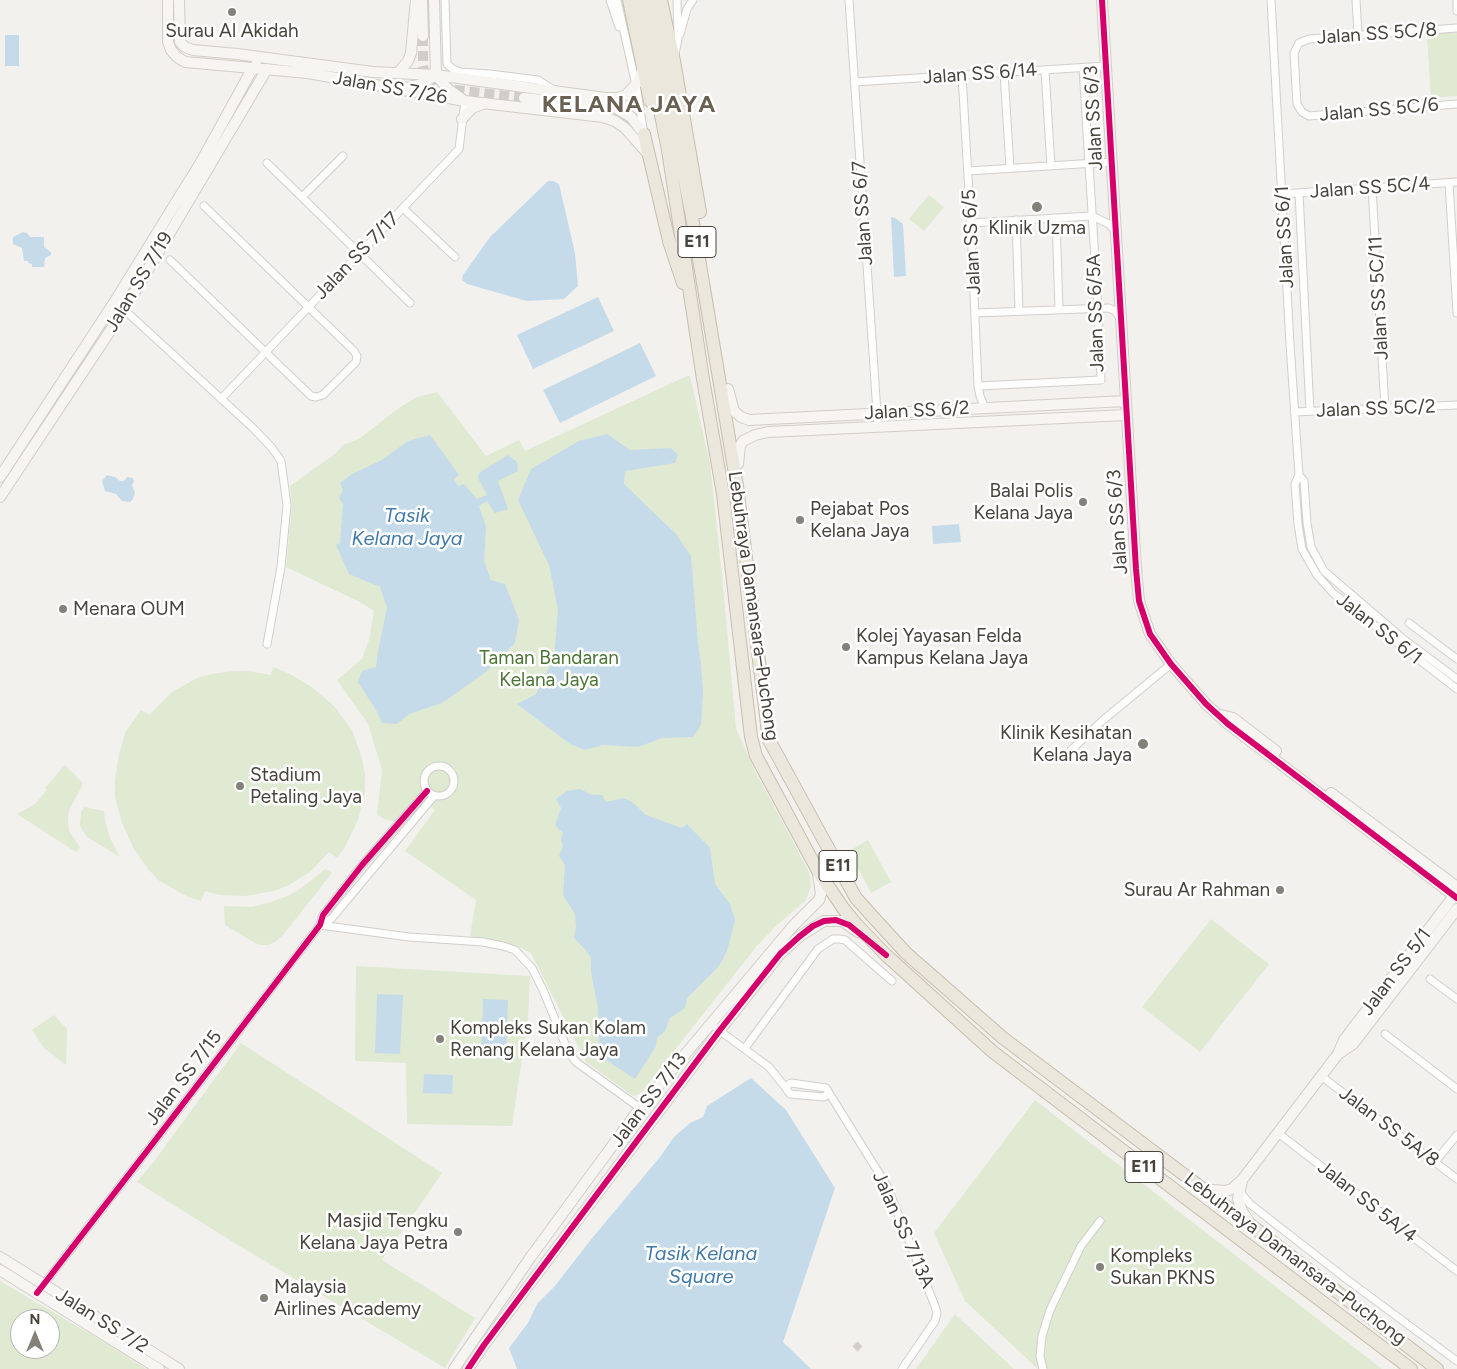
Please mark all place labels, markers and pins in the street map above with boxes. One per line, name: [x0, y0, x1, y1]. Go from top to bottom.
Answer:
marker: Surau Al Akidah: [226, 6, 238, 18]
place label: Surau Al Akidah: [165, 20, 299, 42]
marker: Klinik Uzma: [1030, 200, 1044, 214]
place label: Klinik Uzma: [988, 217, 1086, 239]
place label: Balai Polis Kelana Jaya: [974, 480, 1073, 524]
marker: Balai Polis Kelana Jaya: [1077, 496, 1089, 508]
place label: Pejabat Pos Kelana Jaya: [810, 498, 909, 542]
marker: Pejabat Pos Kelana Jaya: [794, 514, 806, 526]
place label: Menara OUM: [73, 598, 185, 620]
marker: Menara OUM: [57, 603, 69, 615]
place label: Kolej Yayasan Felda Kampus Kelana Jaya: [856, 625, 1028, 669]
marker: Kolej Yayasan Felda Kampus Kelana Jaya: [840, 641, 852, 653]
place label: Klinik Kesihatan Kelana Jaya: [1000, 722, 1132, 766]
marker: Klinik Kesihatan Kelana Jaya: [1136, 737, 1150, 751]
place label: Stadium Petaling Jaya: [250, 764, 362, 808]
marker: Stadium Petaling Jaya: [234, 780, 246, 792]
place label: Surau Ar Rahman: [1124, 879, 1270, 901]
marker: Surau Ar Rahman: [1274, 884, 1286, 896]
place label: Kompleks Sukan Kolam Renang Kelana Jaya: [450, 1017, 646, 1061]
marker: Kompleks Sukan Kolam Renang Kelana Jaya: [434, 1033, 446, 1045]
place label: Masjid Tengku Kelana Jaya Petra: [299, 1210, 448, 1254]
marker: Masjid Tengku Kelana Jaya Petra: [452, 1226, 464, 1238]
place label: Kompleks Sukan PKNS: [1110, 1245, 1215, 1289]
marker: Kompleks Sukan PKNS: [1094, 1261, 1106, 1273]
place label: Malaysia Airlines Academy: [274, 1276, 421, 1320]
marker: Malaysia Airlines Academy: [258, 1292, 270, 1304]

